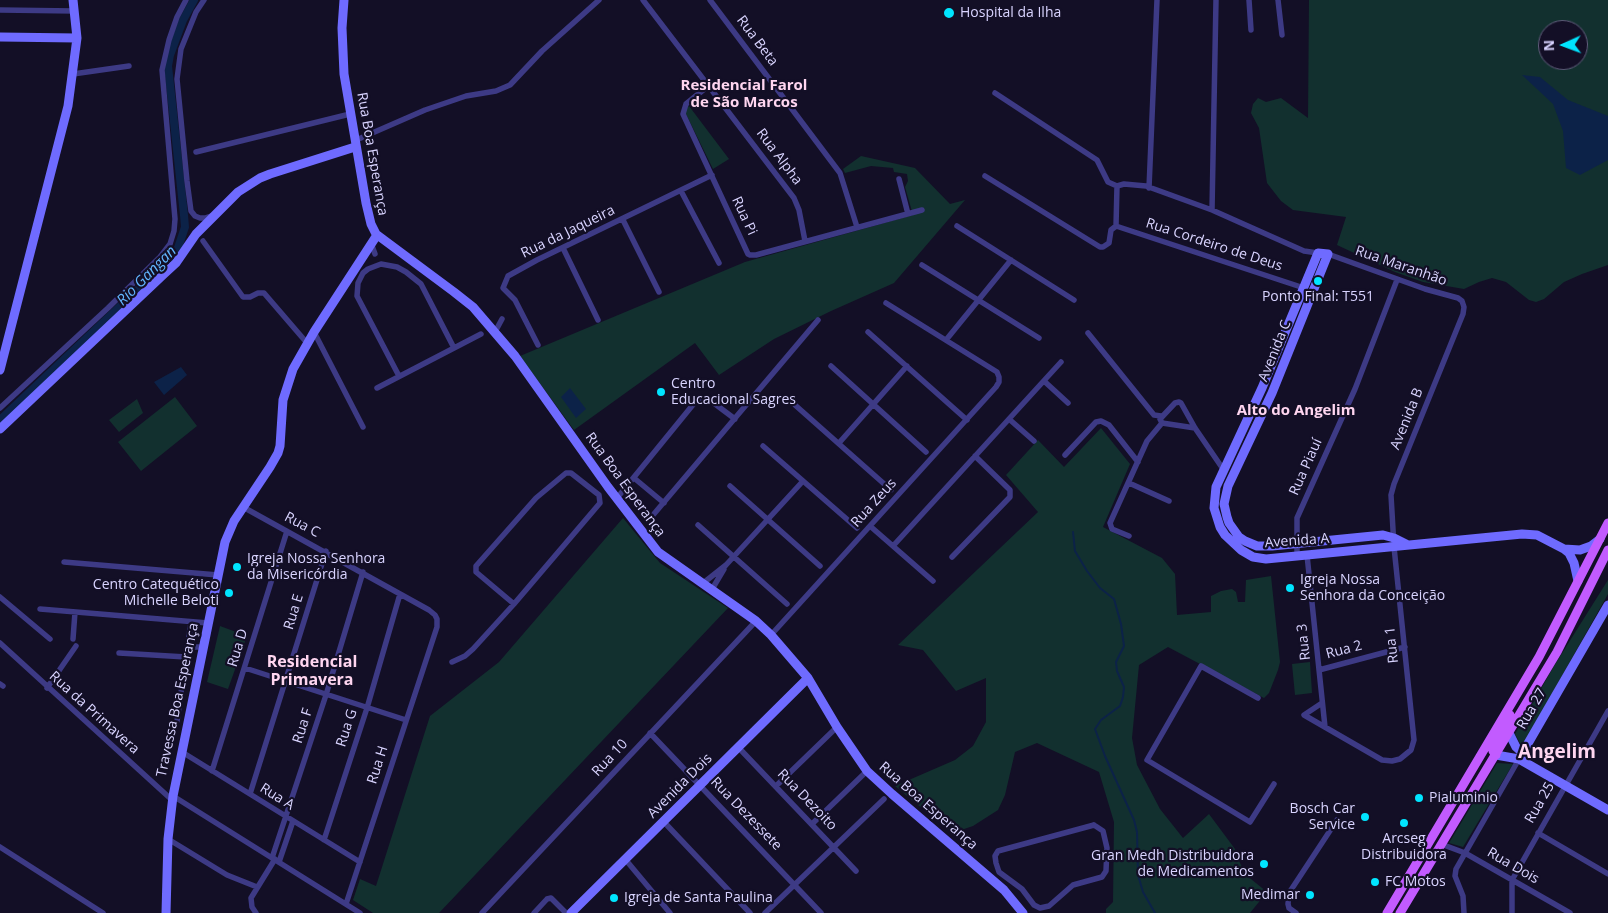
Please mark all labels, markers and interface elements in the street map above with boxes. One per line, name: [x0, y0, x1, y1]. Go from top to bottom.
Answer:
place label: Hospital da Ilha: [960, 5, 1061, 21]
marker: Hospital da Ilha: [942, 6, 956, 20]
street label: Rua Beta: [733, 13, 781, 69]
north arrow: [1538, 20, 1588, 70]
text: N: [1539, 39, 1558, 52]
district label: Residencial Farol de São Marcos: [681, 77, 807, 112]
street label: Rua Boa Esperança: [353, 91, 391, 217]
street label: Rua Alpha: [752, 126, 806, 188]
street label: Rua Pi: [728, 194, 760, 238]
street label: Rua da Jaqueira: [518, 202, 618, 262]
street label: Rua Cordeiro de Deus: [1144, 215, 1284, 275]
water label: Rio Gangan: [113, 242, 181, 310]
street label: Rua Maranhão: [1353, 242, 1449, 290]
marker: Ponto Final: T551: [1312, 275, 1324, 287]
place label: Ponto Final: T551: [1262, 289, 1374, 305]
street label: Avenida C: [1255, 318, 1295, 384]
place label: Centro Educacional Sagres: [671, 376, 796, 408]
marker: Centro Educacional Sagres: [655, 386, 667, 398]
street label: Avenida B: [1387, 386, 1427, 452]
district label: Alto do Angelim: [1237, 402, 1355, 420]
street label: Rua Boa Esperança: [581, 430, 669, 540]
street label: Rua Piauí: [1286, 436, 1326, 498]
street label: Rua Zeus: [848, 475, 900, 531]
street label: Rua C: [282, 509, 322, 541]
street label: Avenida A: [1264, 530, 1330, 552]
place label: Igreja Nossa Senhora da Misericórdia: [247, 551, 385, 584]
marker: Igreja Nossa Senhora da Misericórdia: [231, 561, 243, 573]
place label: Igreja Nossa Senhora da Conceição: [1300, 572, 1445, 604]
place label: Centro Catequético Michelle Beloti: [93, 577, 219, 610]
marker: Igreja Nossa Senhora da Conceição: [1284, 582, 1296, 594]
marker: Centro Catequético Michelle Beloti: [223, 587, 235, 599]
street label: Rua E: [281, 592, 307, 632]
street label: Travessa Boa Esperança: [153, 621, 203, 779]
street label: Rua 3: [1294, 623, 1314, 661]
street label: Rua 1: [1382, 626, 1402, 664]
street label: Rua D: [224, 627, 252, 669]
street label: Rua 2: [1324, 637, 1364, 663]
district label: Residencial Primavera: [267, 652, 357, 690]
street label: Rua da Primavera: [46, 668, 142, 758]
street label: Rua 27: [1514, 685, 1550, 733]
street label: Rua F: [289, 706, 317, 746]
street label: Rua G: [333, 707, 361, 749]
street label: Rua 10: [589, 736, 631, 780]
district label: Angelim: [1518, 742, 1596, 764]
street label: Rua H: [364, 744, 392, 786]
street label: Avenida Dois: [644, 750, 716, 822]
street label: Rua Boa Esperança: [875, 759, 981, 853]
street label: Rua Dezoito: [774, 766, 840, 834]
street label: Rua Dezessete: [707, 774, 785, 854]
street label: Rua 25: [1522, 779, 1558, 827]
street label: Rua A: [257, 780, 297, 814]
place label: Pialuminio: [1429, 790, 1498, 806]
marker: Pialuminio: [1413, 792, 1425, 804]
place label: Bosch Car Service: [1290, 801, 1355, 834]
marker: Bosch Car Service: [1359, 811, 1371, 823]
marker: Arcseg Distribuidora: [1398, 817, 1410, 829]
place label: Arcseg Distribuidora: [1361, 831, 1447, 864]
street label: Rua Dois: [1484, 844, 1542, 888]
place label: Gran Medh Distribuidora de Medicamentos: [1091, 848, 1254, 880]
marker: Gran Medh Distribuidora de Medicamentos: [1258, 858, 1270, 870]
place label: FC Motos: [1385, 874, 1446, 890]
marker: FC Motos: [1369, 876, 1381, 888]
place label: Medimar: [1241, 887, 1300, 903]
marker: Medimar: [1304, 889, 1316, 901]
place label: Igreja de Santa Paulina: [624, 890, 773, 906]
marker: Igreja de Santa Paulina: [608, 892, 620, 904]

